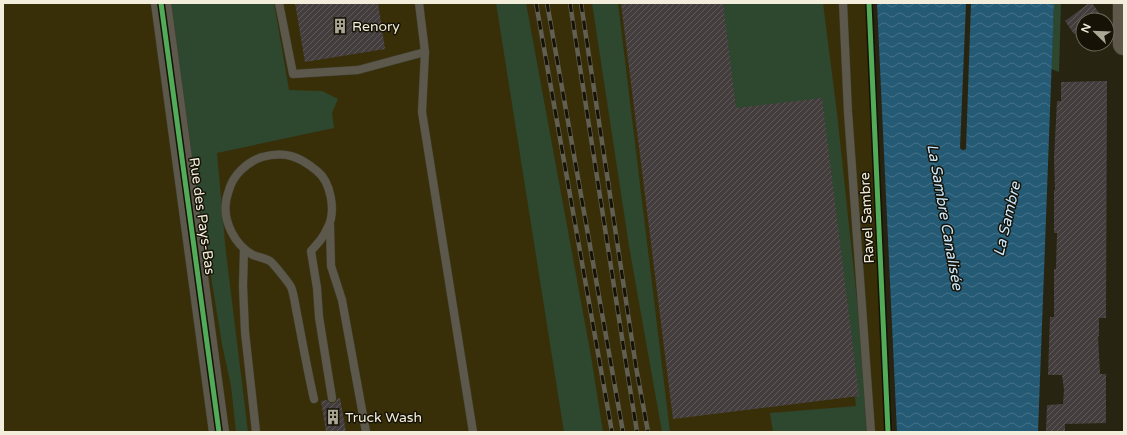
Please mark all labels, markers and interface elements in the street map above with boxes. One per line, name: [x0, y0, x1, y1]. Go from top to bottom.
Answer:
north arrow: [1075, 12, 1115, 52]
building icon: Renory: [331, 17, 349, 35]
place label: Renory: [352, 18, 400, 35]
text: N: [1079, 22, 1094, 35]
water label: La Sambre Canalisée: [923, 143, 967, 293]
street label: Rue des Pays-Bas: [185, 156, 219, 276]
street label: Ravel Sambre: [856, 172, 878, 264]
water label: La Sambre: [990, 179, 1025, 258]
building icon: Truck Wash: [324, 408, 342, 426]
place label: Truck Wash: [345, 409, 422, 426]

